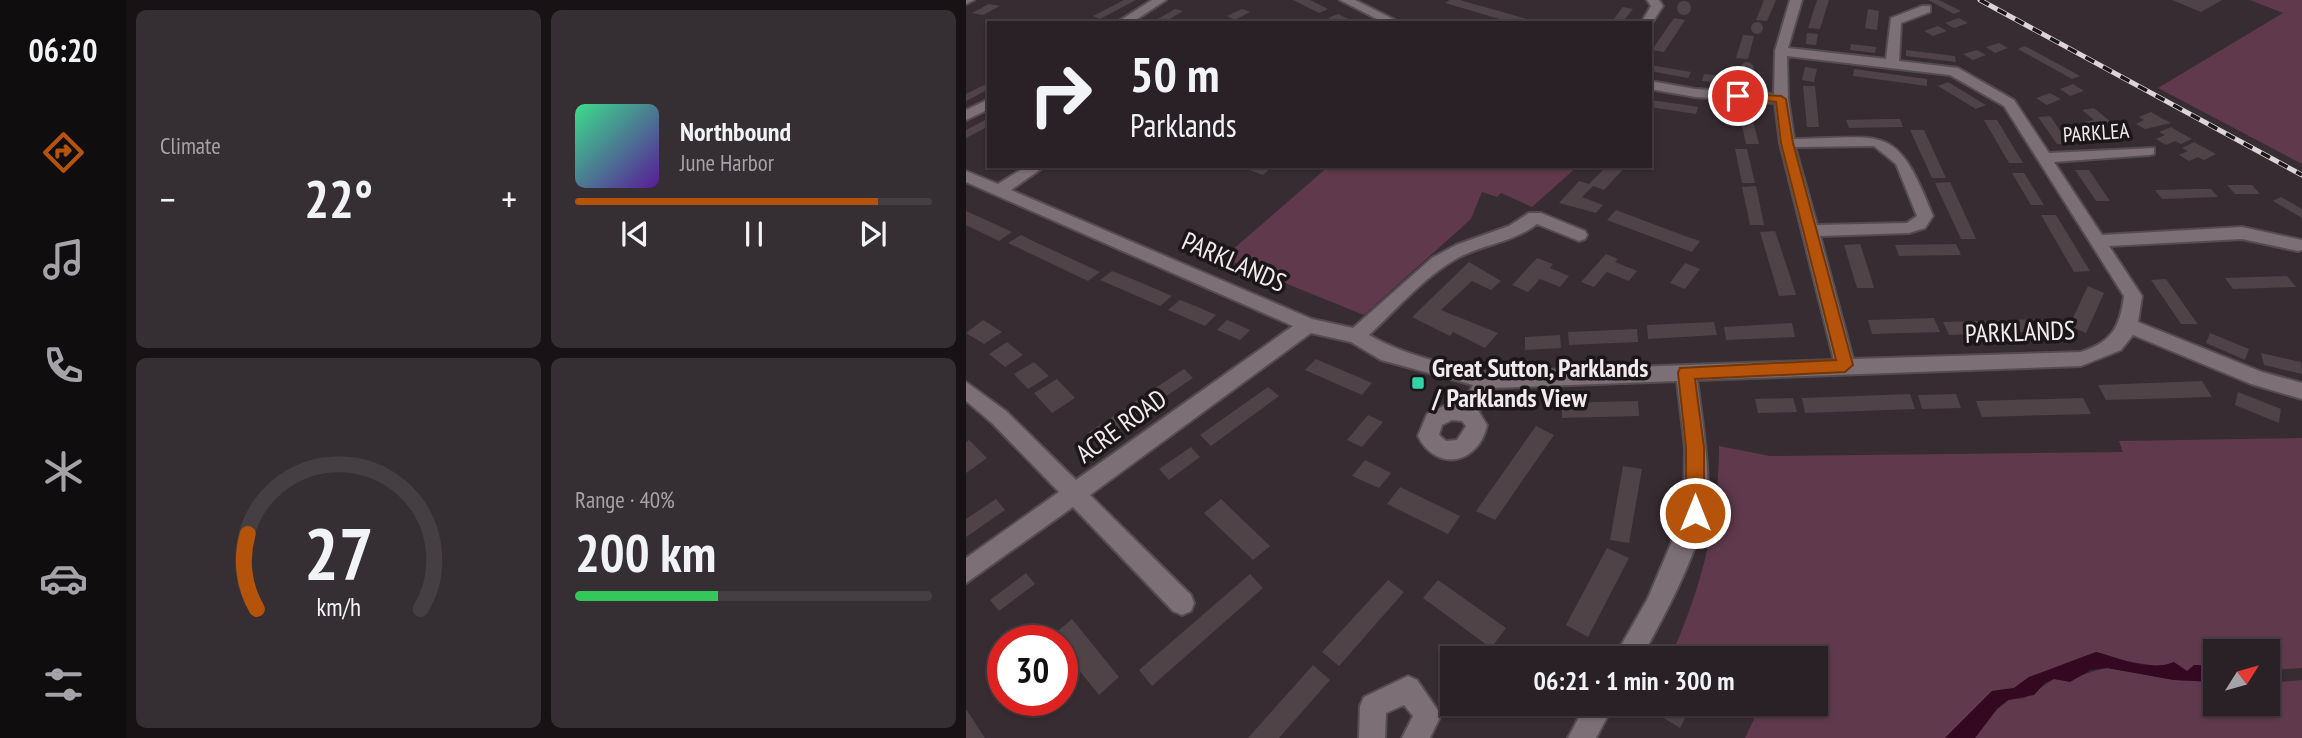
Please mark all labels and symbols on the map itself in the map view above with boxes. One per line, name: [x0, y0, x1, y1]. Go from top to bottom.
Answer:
pin: [1708, 66, 1768, 126]
street label: PARKLEA: [2062, 117, 2130, 148]
street label: PARKLANDS: [1177, 224, 1291, 299]
street label: PARKLANDS: [1964, 313, 2076, 350]
place label: Great Sutton, Parklands / Parklands View: [1431, 351, 1648, 414]
marker: Great Sutton, Parklands / Parklands View: [1410, 375, 1426, 391]
street label: ACRE ROAD: [1069, 382, 1173, 470]
position arrow: [1658, 476, 1732, 550]
speed limit sign: 30: [987, 625, 1078, 716]
north arrow: [2203, 639, 2280, 716]

